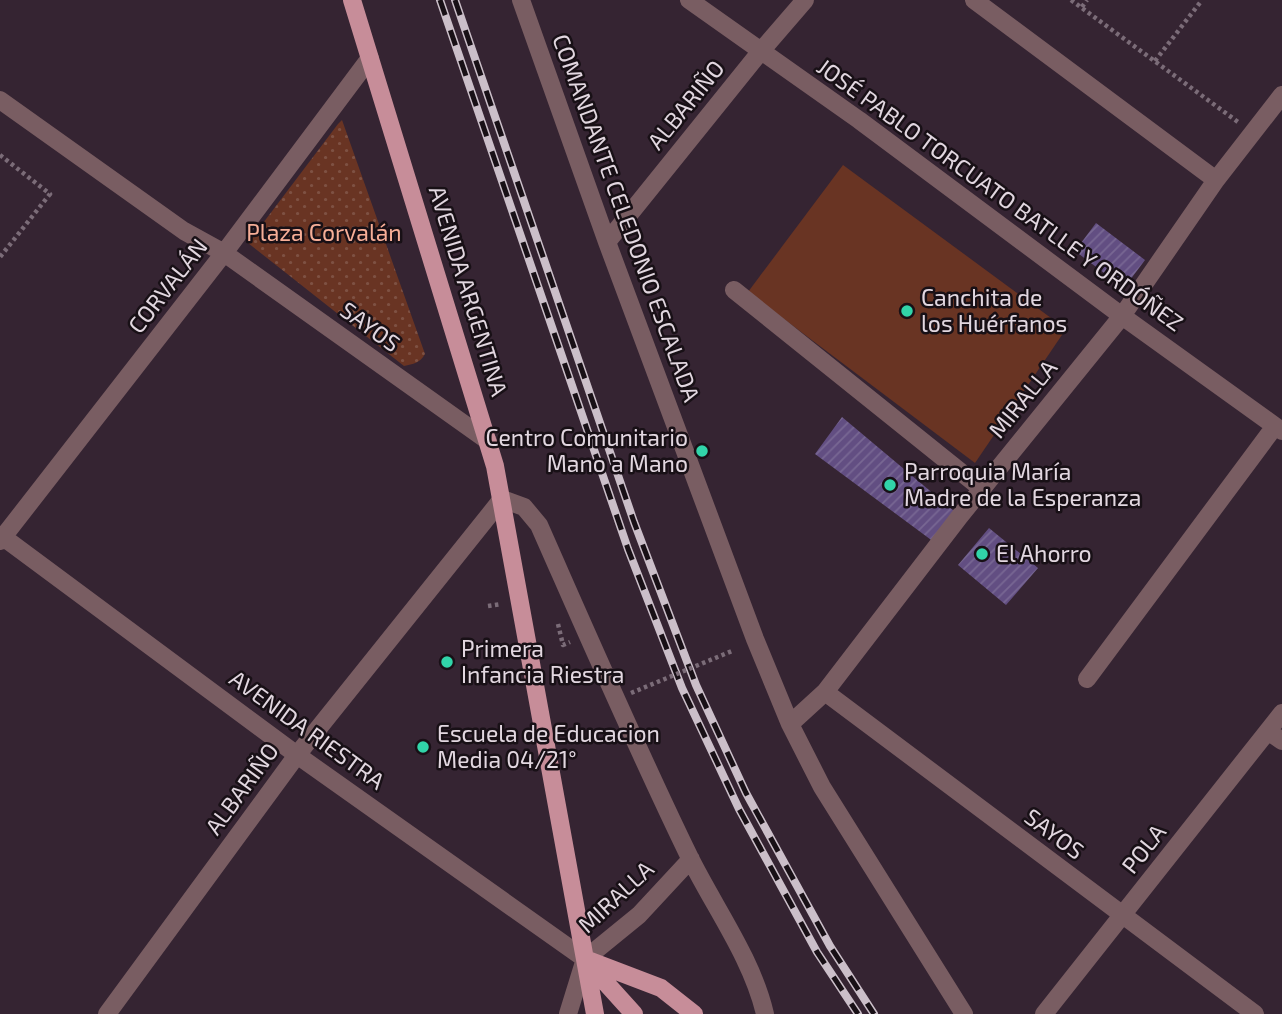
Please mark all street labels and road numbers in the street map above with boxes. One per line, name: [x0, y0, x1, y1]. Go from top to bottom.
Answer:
street label: COMANDANTE CELEDONIO ESCALADA: [547, 30, 707, 406]
street label: JOSÉ PABLO TORCUATO BATLLE Y ORDÓÑEZ: [812, 52, 1189, 337]
street label: ALBARIÑO: [641, 54, 730, 155]
street label: AVENIDA ARGENTINA: [424, 182, 514, 400]
street label: CORVALÁN: [122, 233, 213, 338]
street label: SAYOS: [335, 295, 406, 357]
street label: MIRALLA: [982, 353, 1063, 443]
street label: AVENIDA RIESTRA: [225, 664, 391, 795]
street label: ALBARIÑO: [199, 737, 284, 840]
street label: SAYOS: [1019, 802, 1090, 865]
street label: POLA: [1115, 818, 1172, 879]
street label: MIRALLA: [572, 854, 659, 938]

